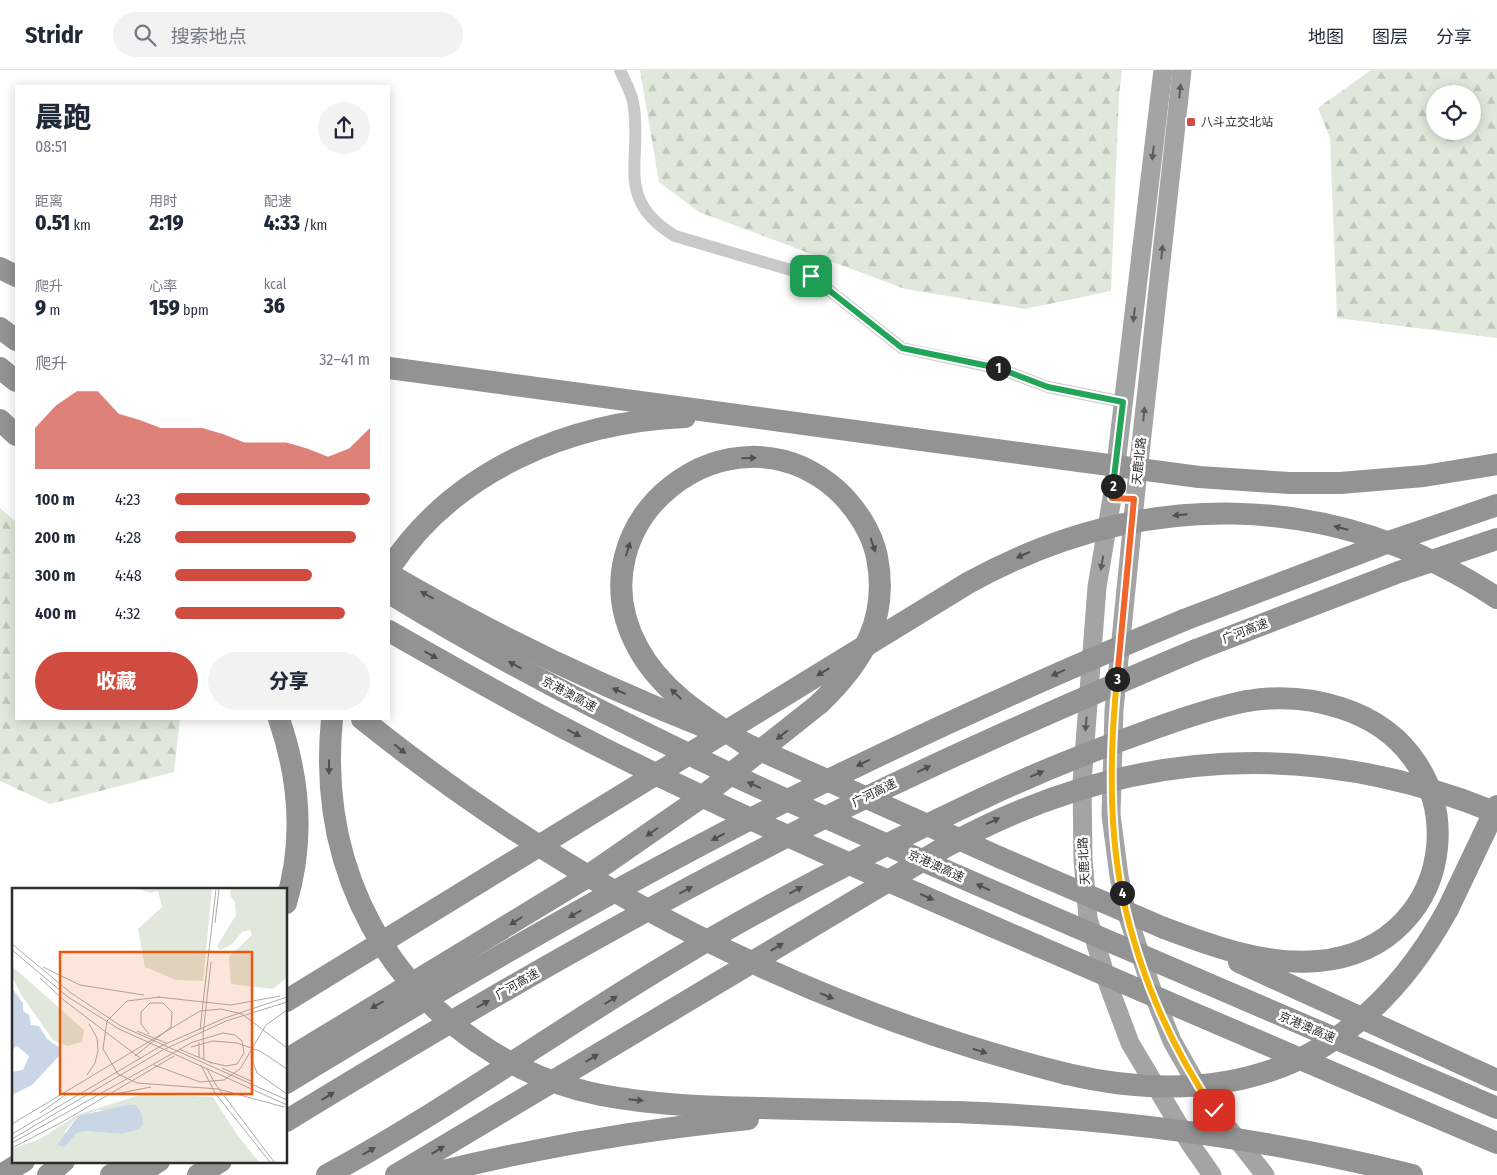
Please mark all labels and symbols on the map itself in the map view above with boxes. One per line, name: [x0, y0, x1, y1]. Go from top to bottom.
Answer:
one-way arrow: [1176, 82, 1184, 98]
place label: 八斗立交北站: [1201, 115, 1273, 129]
marker: 八斗立交北站: [1185, 116, 1197, 128]
one-way arrow: [1149, 145, 1157, 161]
one-way arrow: [1158, 244, 1166, 260]
pin: [790, 255, 832, 297]
one-way arrow: [1130, 307, 1138, 323]
pin: 1: [986, 356, 1010, 380]
one-way arrow: [1140, 405, 1148, 421]
street label: 天鹿北路: [1130, 436, 1148, 486]
one-way arrow: [741, 454, 757, 462]
pin: 2: [1100, 474, 1126, 498]
one-way arrow: [1172, 511, 1188, 519]
one-way arrow: [1334, 524, 1349, 532]
one-way arrow: [870, 537, 877, 552]
one-way arrow: [624, 541, 632, 556]
one-way arrow: [1016, 551, 1030, 559]
one-way arrow: [1098, 555, 1106, 570]
one-way arrow: [420, 591, 434, 599]
street label: 广河高速: [1220, 616, 1270, 646]
one-way arrow: [424, 651, 438, 659]
one-way arrow: [509, 661, 522, 670]
pin: 3: [1104, 666, 1130, 692]
one-way arrow: [816, 667, 829, 676]
one-way arrow: [1051, 670, 1065, 678]
street label: 京港澳高速: [539, 674, 599, 714]
one-way arrow: [612, 687, 626, 695]
one-way arrow: [670, 688, 682, 700]
one-way arrow: [1082, 716, 1090, 732]
one-way arrow: [566, 729, 581, 737]
one-way arrow: [775, 729, 788, 740]
one-way arrow: [393, 744, 406, 755]
one-way arrow: [856, 759, 870, 767]
one-way arrow: [325, 760, 333, 776]
one-way arrow: [917, 765, 931, 773]
one-way arrow: [1030, 770, 1045, 778]
street label: 广河高速: [849, 776, 899, 810]
one-way arrow: [747, 781, 761, 789]
one-way arrow: [986, 817, 1000, 825]
one-way arrow: [645, 827, 659, 837]
one-way arrow: [711, 833, 725, 841]
street label: 天鹿北路: [1076, 837, 1092, 885]
street label: 京港澳高速: [906, 847, 966, 885]
pin: 4: [1110, 880, 1134, 906]
one-way arrow: [976, 882, 990, 890]
one-way arrow: [678, 886, 693, 894]
one-way arrow: [789, 886, 803, 895]
inset map: [12, 888, 288, 1162]
one-way arrow: [920, 894, 934, 902]
one-way arrow: [568, 909, 581, 918]
one-way arrow: [509, 917, 523, 926]
one-way arrow: [770, 943, 783, 952]
street label: 广河高速: [493, 966, 541, 1002]
one-way arrow: [820, 993, 834, 1001]
one-way arrow: [604, 995, 617, 1004]
one-way arrow: [476, 999, 489, 1008]
one-way arrow: [370, 1000, 383, 1009]
street label: 京港澳高速: [1277, 1009, 1337, 1045]
one-way arrow: [973, 1047, 988, 1055]
one-way arrow: [586, 1053, 599, 1062]
pin: [1193, 1089, 1235, 1131]
one-way arrow: [321, 1091, 334, 1100]
one-way arrow: [628, 1096, 644, 1104]
one-way arrow: [431, 1145, 444, 1154]
one-way arrow: [362, 1147, 377, 1155]

